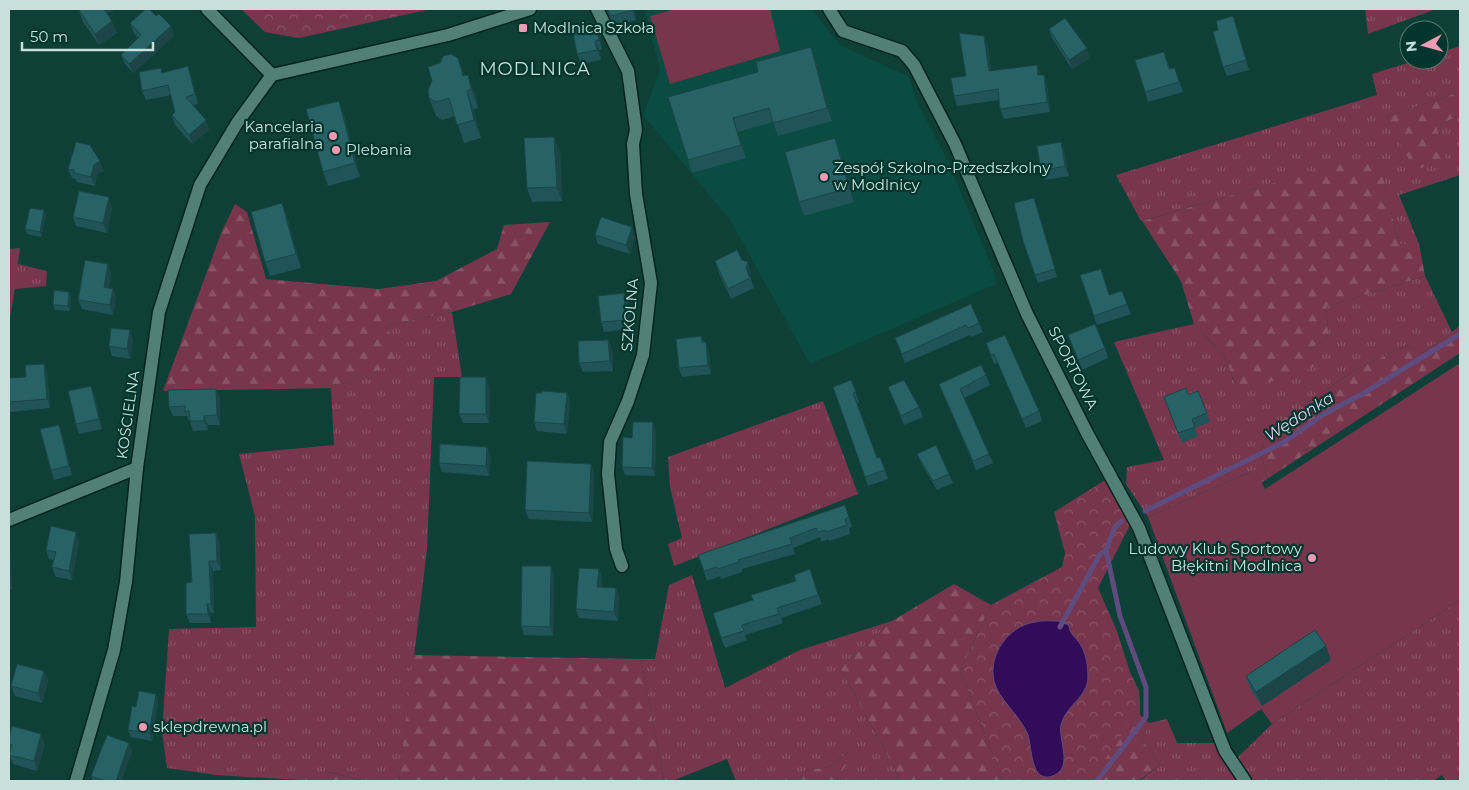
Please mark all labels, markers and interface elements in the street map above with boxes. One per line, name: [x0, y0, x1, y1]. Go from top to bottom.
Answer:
place label: Modlnica Szkoła: [533, 18, 654, 37]
scale bar: [22, 20, 154, 52]
north arrow: [1399, 20, 1449, 70]
marker: Modlnica Szkoła: [517, 22, 529, 34]
text: 50 m: [30, 27, 68, 46]
text: N: [1402, 40, 1421, 53]
district label: MODLNICA: [479, 58, 591, 80]
place label: Kancelaria parafialna: [245, 117, 323, 153]
marker: Kancelaria parafialna: [327, 130, 339, 142]
place label: Plebania: [346, 140, 412, 159]
marker: Plebania: [330, 144, 342, 156]
place label: Zespół Szkolno-Przedszkolny w Modlnicy: [834, 158, 1051, 194]
marker: Zespół Szkolno-Przedszkolny w Modlnicy: [818, 171, 830, 183]
street label: SZKOLNA: [617, 277, 642, 352]
street label: SPORTOWA: [1044, 323, 1103, 413]
street label: KOŚCIELNA: [112, 369, 143, 460]
water label: Wędonka: [1261, 388, 1337, 445]
place label: Ludowy Klub Sportowy Błękitni Modlnica: [1129, 539, 1303, 575]
marker: Ludowy Klub Sportowy Błękitni Modlnica: [1306, 552, 1318, 564]
place label: sklepdrewna.pl: [153, 717, 267, 736]
marker: sklepdrewna.pl: [137, 721, 149, 733]

